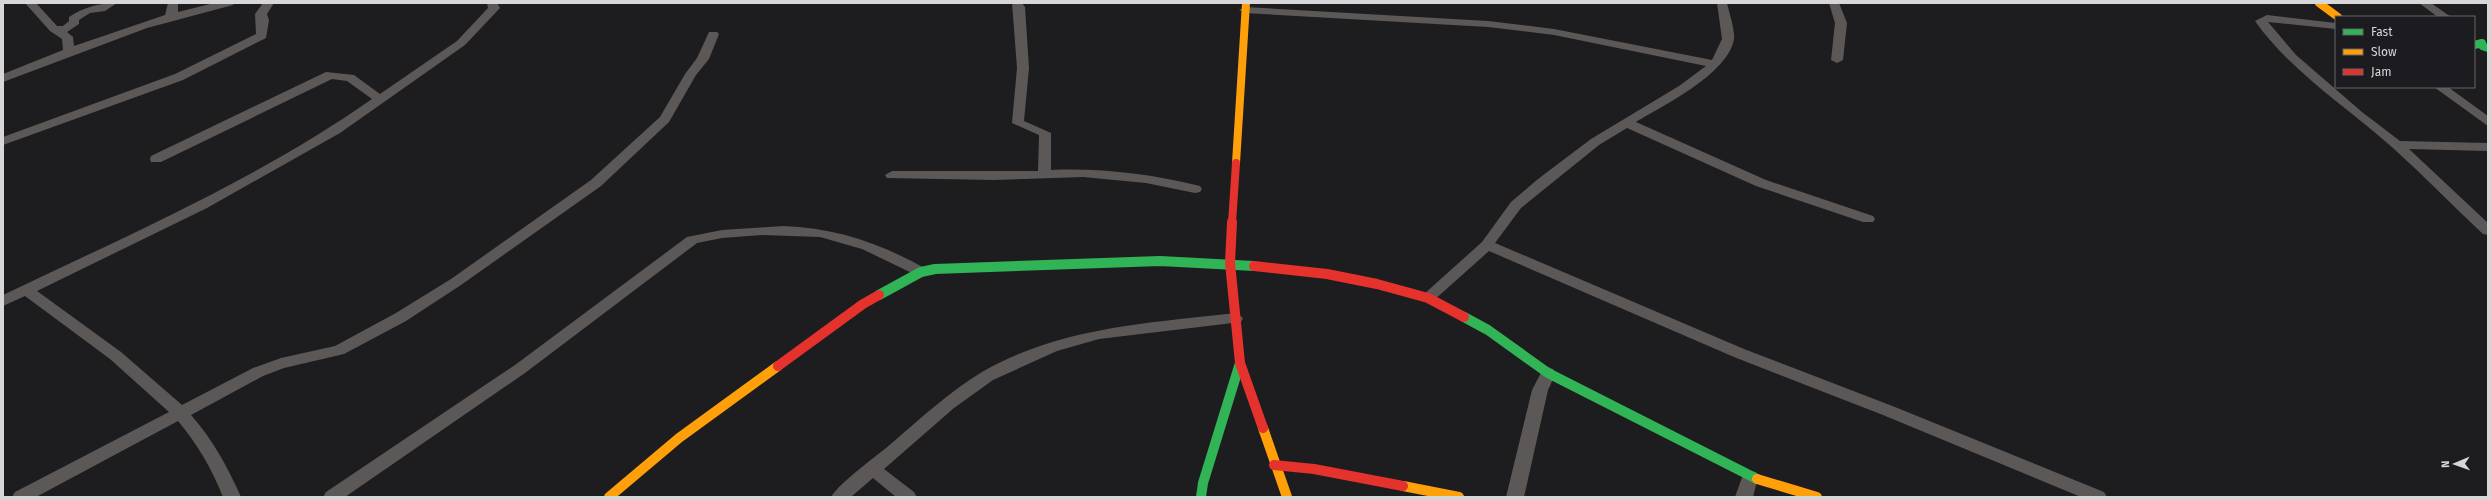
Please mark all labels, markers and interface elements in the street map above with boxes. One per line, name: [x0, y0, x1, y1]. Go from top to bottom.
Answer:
legend: [2335, 16, 2475, 88]
text: Fast: [2371, 25, 2393, 39]
text: Slow: [2371, 45, 2397, 59]
text: Jam: [2371, 65, 2391, 79]
north arrow: [2435, 444, 2475, 484]
text: N: [2439, 460, 2452, 468]

